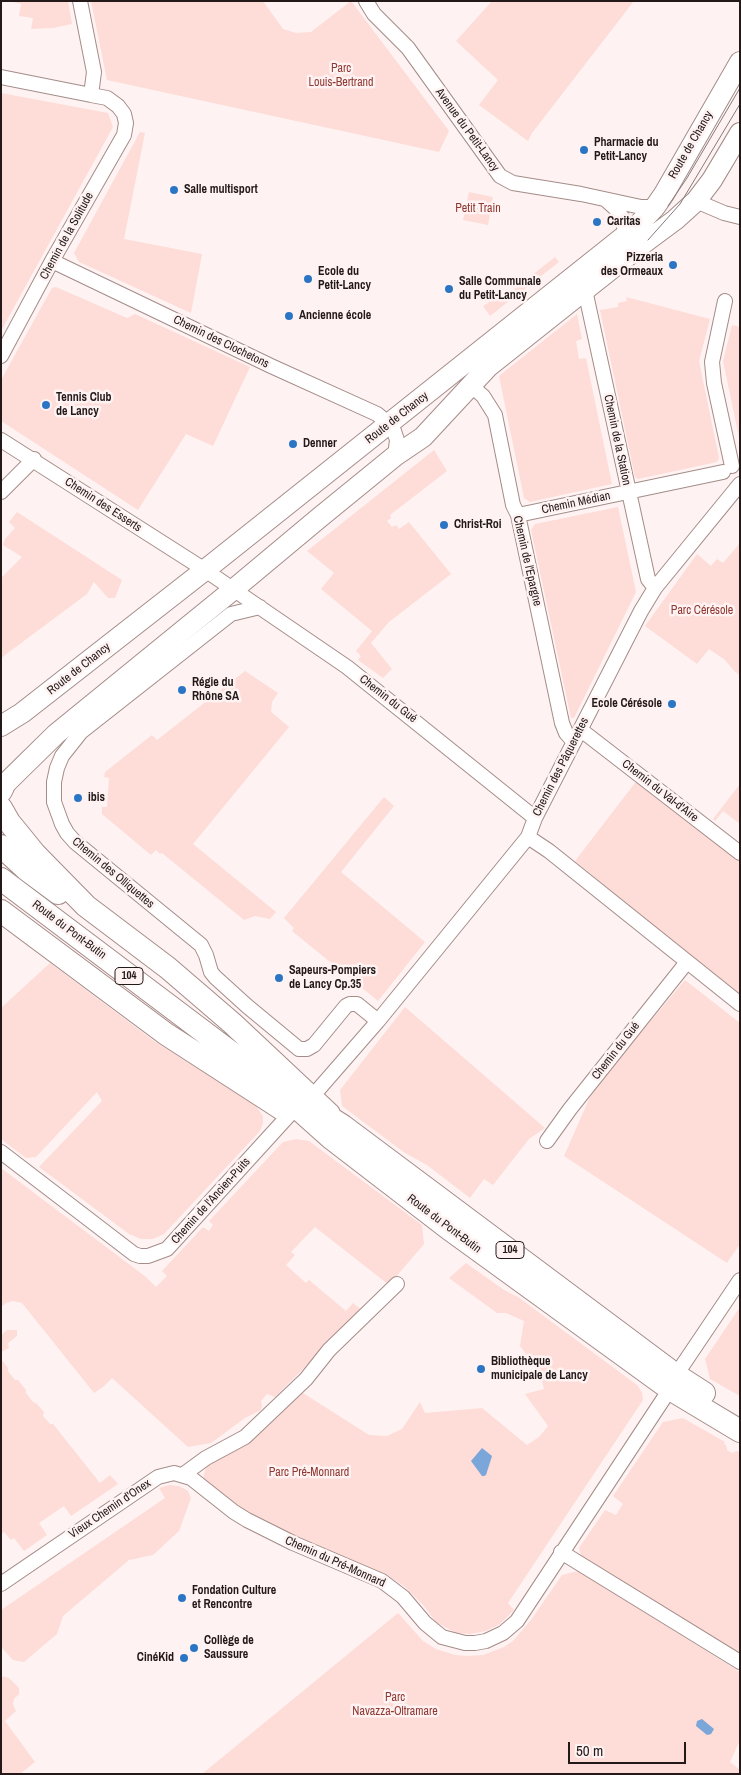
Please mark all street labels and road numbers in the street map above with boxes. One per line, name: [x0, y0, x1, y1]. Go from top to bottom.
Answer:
street label: Avenue du Petit-Lancy: [432, 86, 502, 174]
street label: Route de Chancy: [666, 108, 716, 182]
street label: Chemin de la Solitude: [37, 190, 97, 282]
street label: Chemin des Clochetons: [171, 313, 271, 371]
street label: Route de Chancy: [363, 389, 431, 447]
street label: Chemin de la Station: [600, 393, 634, 487]
street label: Chemin des Esserts: [62, 475, 144, 535]
street label: Chemin Médian: [540, 489, 612, 517]
street label: Chemin de l'Epargne: [510, 514, 544, 608]
street label: Route de Chancy: [45, 640, 113, 698]
street label: Chemin du Gué: [356, 672, 420, 726]
street label: Chemin des Pâquerettes: [530, 715, 592, 819]
street label: Chemin du Val-d'Aire: [619, 757, 701, 825]
street label: Chemin des Olliquettes: [69, 834, 157, 912]
street label: Route du Pont-Butin: [29, 897, 109, 963]
road number: 104: [115, 968, 143, 984]
street label: Chemin du Gué: [589, 1019, 643, 1083]
street label: Chemin de l'Ancien-Puits: [168, 1155, 254, 1247]
street label: Route du Pont-Butin: [404, 1191, 484, 1257]
road number: 104: [496, 1242, 524, 1258]
street label: Vieux Chemin d'Onex: [66, 1476, 154, 1542]
street label: Chemin du Pré-Monnard: [283, 1533, 387, 1591]

